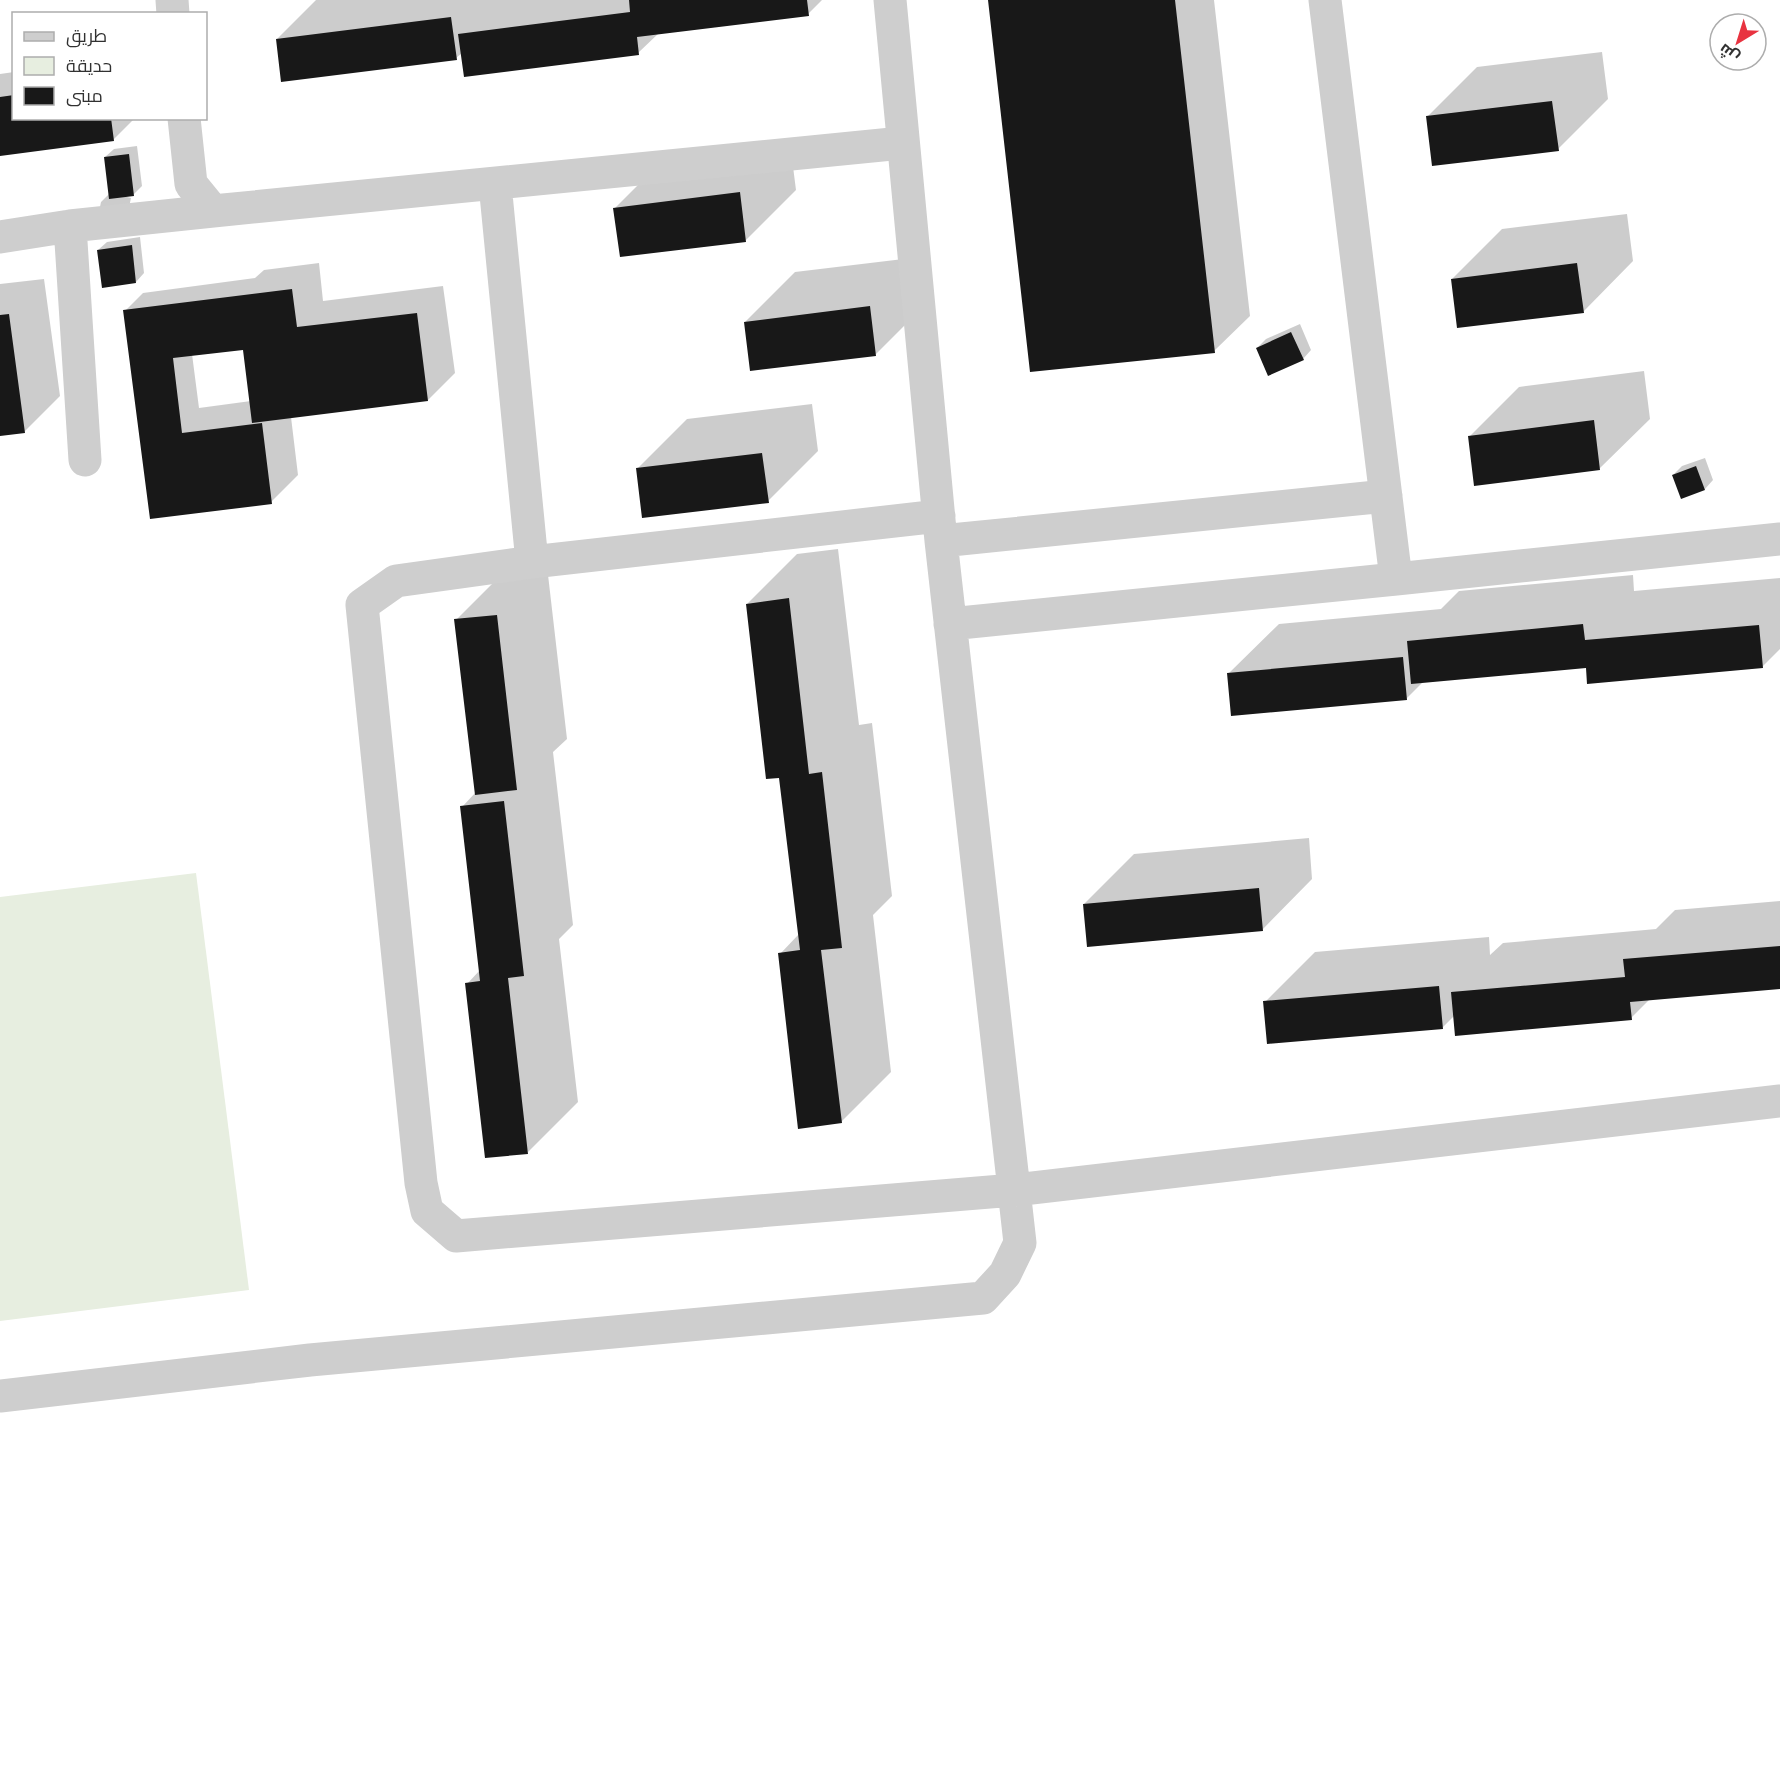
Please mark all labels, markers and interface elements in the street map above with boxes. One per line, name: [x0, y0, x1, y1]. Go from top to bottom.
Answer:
legend: [12, 12, 207, 120]
north arrow: [1708, 12, 1768, 72]
text: طريق: [66, 25, 107, 48]
text: ش: [1715, 40, 1743, 67]
text: حديقة: [66, 55, 112, 77]
text: مبنى: [66, 85, 103, 107]

